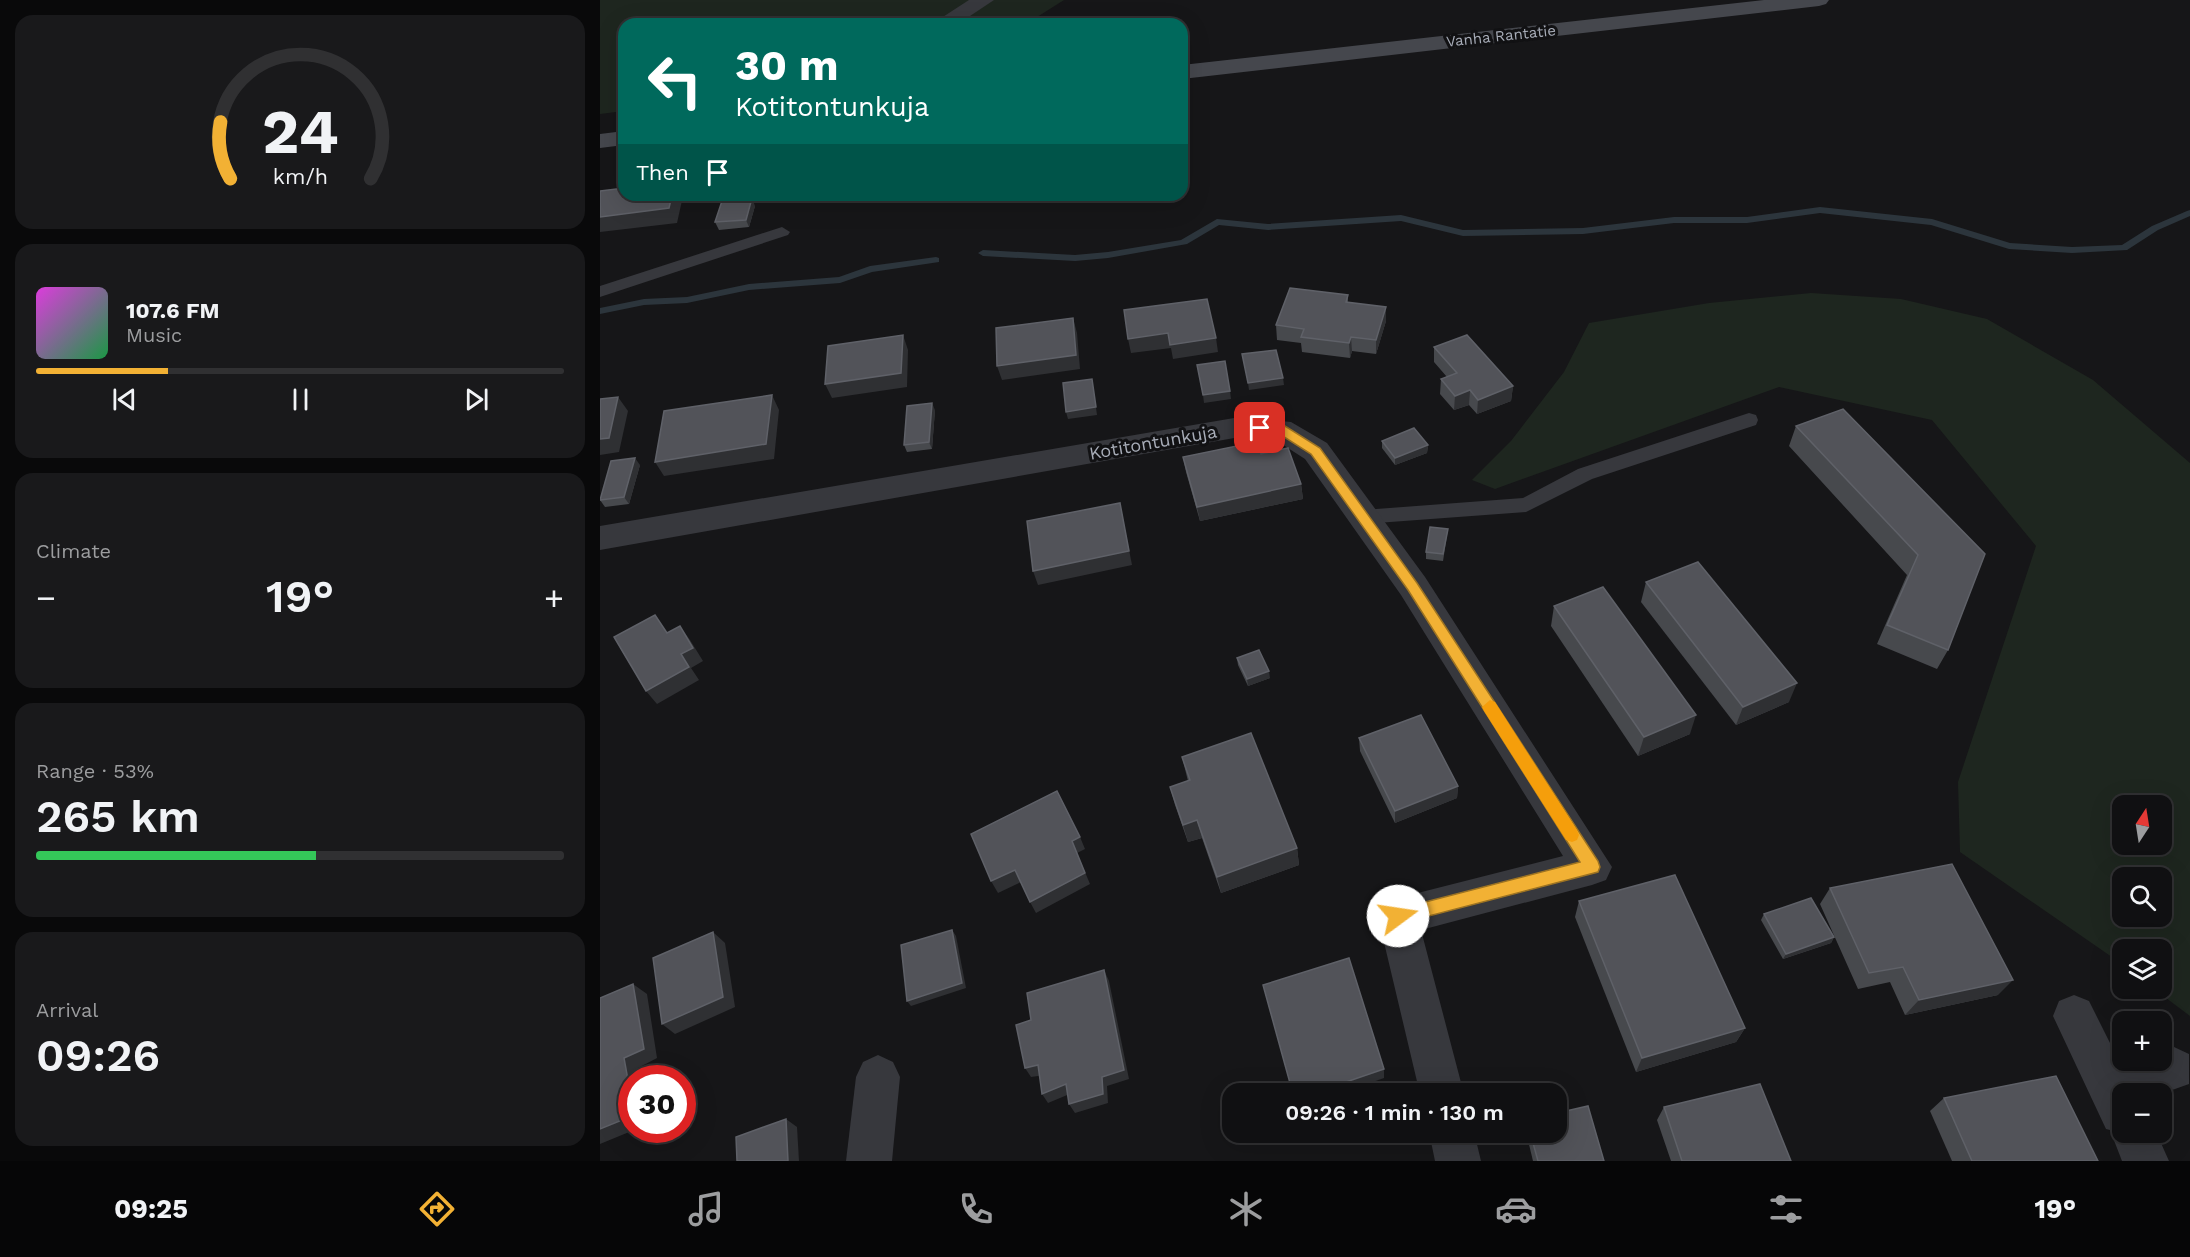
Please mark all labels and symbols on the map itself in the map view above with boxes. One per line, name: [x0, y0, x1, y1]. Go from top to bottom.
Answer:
street label: Vanha Rantatie: [1445, 21, 1557, 51]
pin: [1234, 402, 1285, 453]
street label: Kotitontunkuja: [1087, 420, 1219, 464]
north arrow: [2112, 795, 2172, 855]
position arrow: [1366, 884, 1430, 948]
speed limit sign: 30: [618, 1065, 696, 1143]

